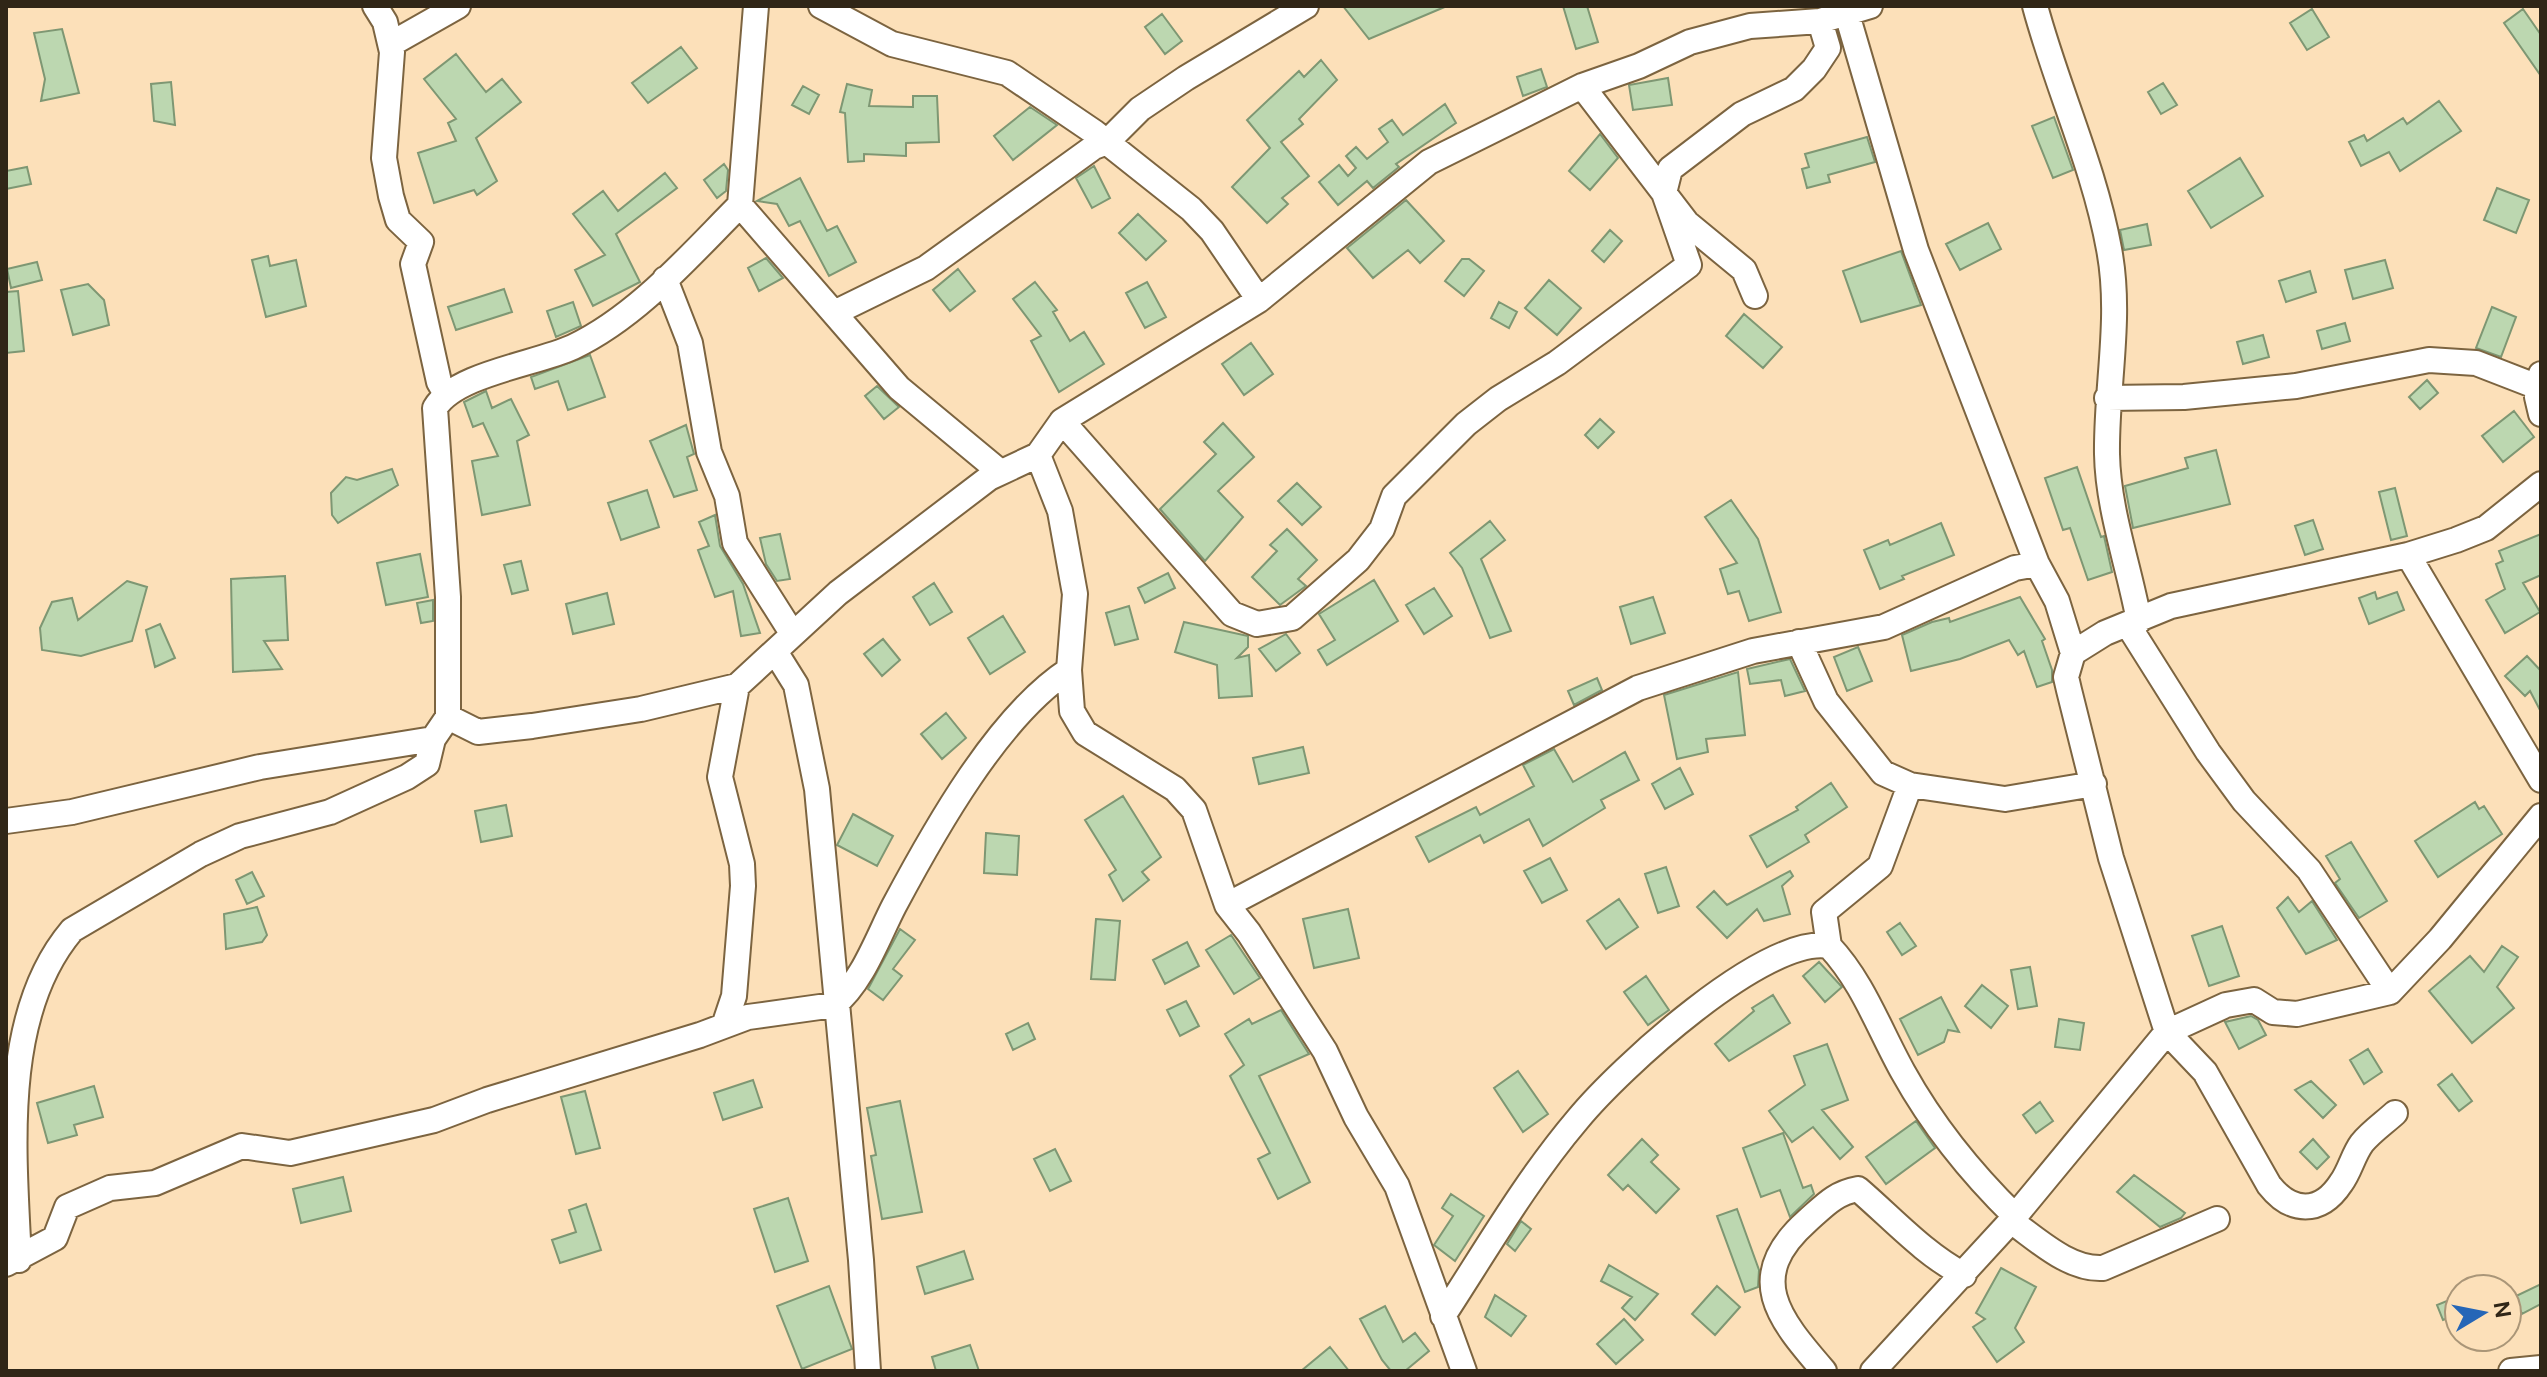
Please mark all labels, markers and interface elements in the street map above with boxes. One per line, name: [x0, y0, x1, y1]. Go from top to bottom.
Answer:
north arrow: [2443, 1273, 2523, 1353]
text: N: [2487, 1299, 2518, 1320]

